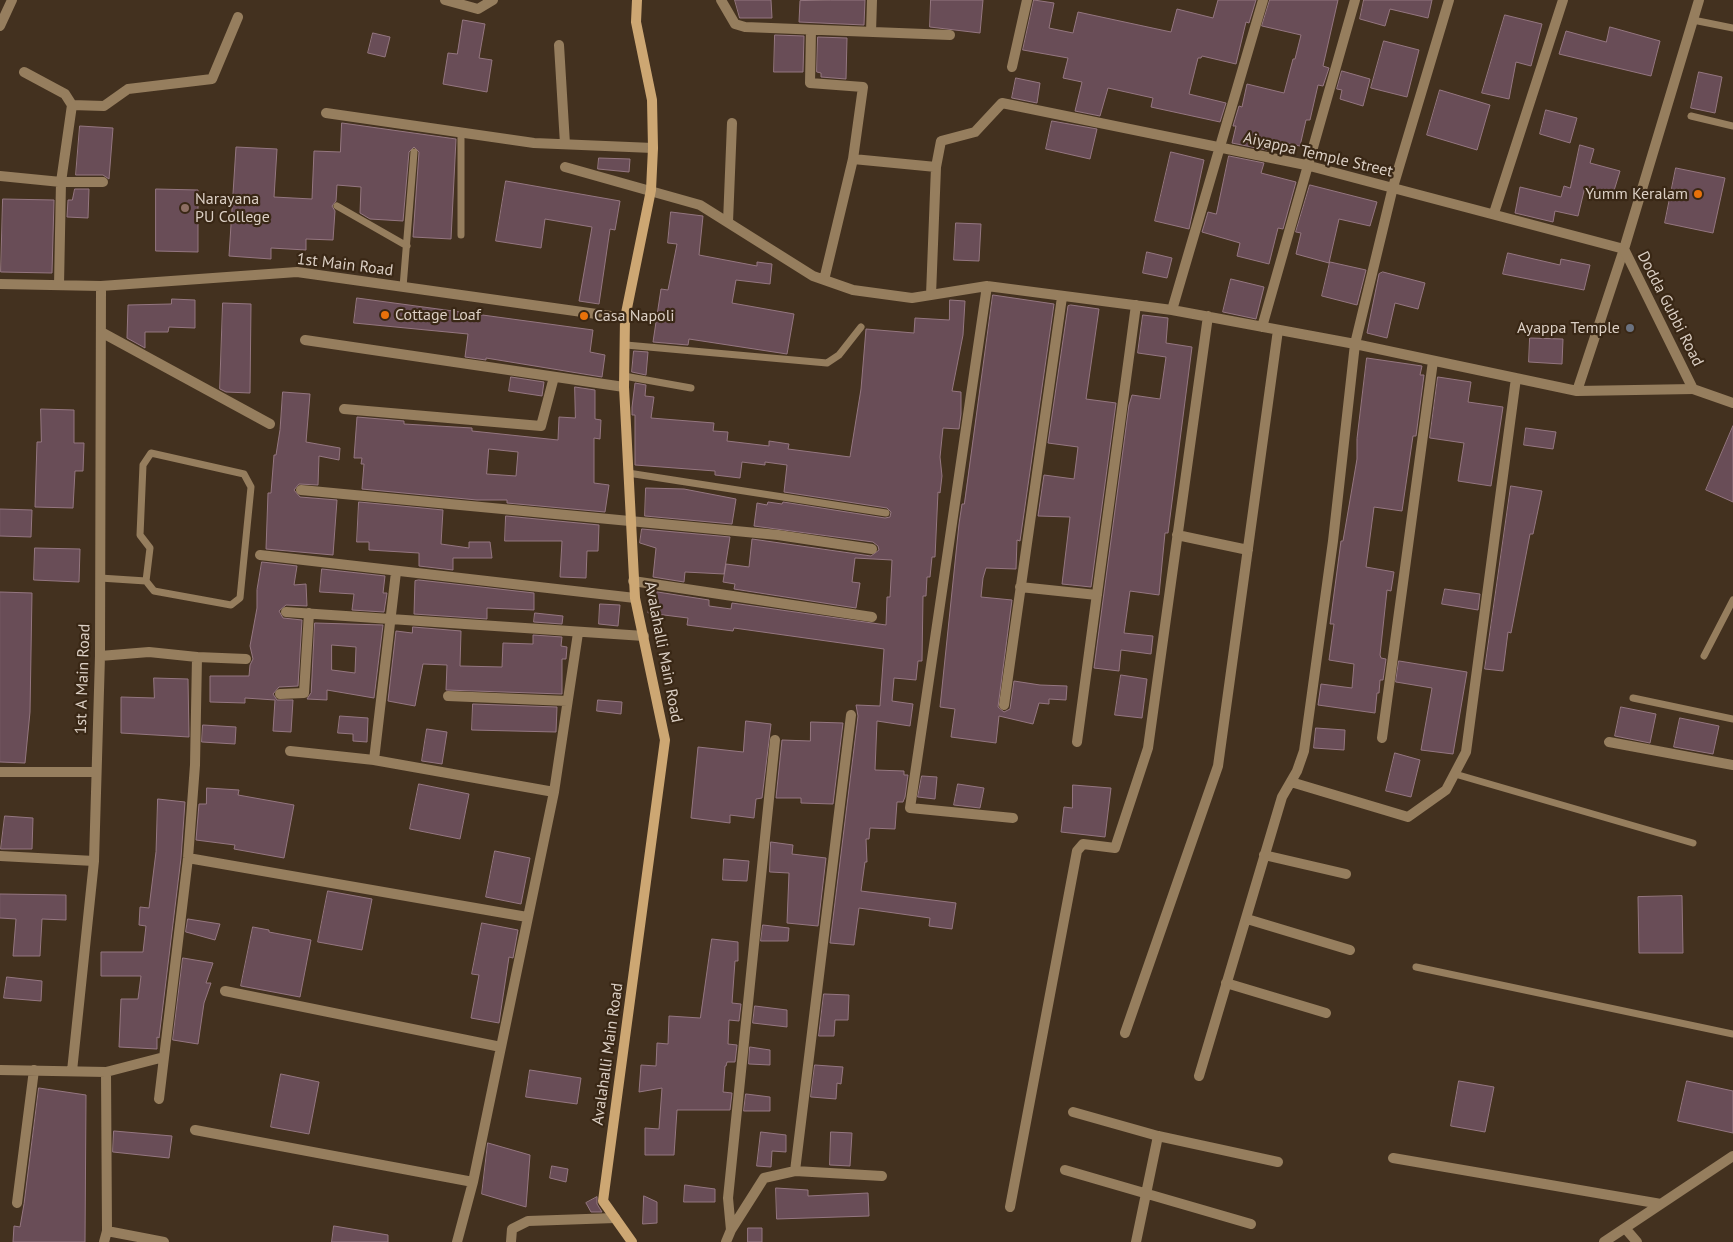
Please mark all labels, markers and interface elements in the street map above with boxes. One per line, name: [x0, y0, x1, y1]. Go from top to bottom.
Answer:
street label: Aiyappa Temple Street: [1241, 128, 1395, 182]
place label: Yumm Keralam: [1585, 184, 1688, 204]
marker: Yumm Keralam: [1692, 188, 1704, 200]
place label: Narayana PU College: [195, 189, 270, 227]
marker: Narayana PU College: [179, 202, 191, 214]
street label: Dodda Gubbi Road: [1633, 248, 1707, 370]
street label: 1st Main Road: [296, 250, 394, 280]
place label: Cottage Loaf: [395, 305, 481, 325]
place label: Casa Napoli: [594, 306, 675, 326]
marker: Cottage Loaf: [379, 309, 391, 321]
marker: Casa Napoli: [578, 310, 590, 322]
place label: Ayappa Temple: [1517, 318, 1620, 338]
marker: Ayappa Temple: [1624, 322, 1636, 334]
street label: Avalahalli Main Road: [640, 580, 686, 724]
street label: 1st A Main Road: [71, 623, 95, 735]
street label: Avalahalli Main Road: [589, 982, 627, 1126]

